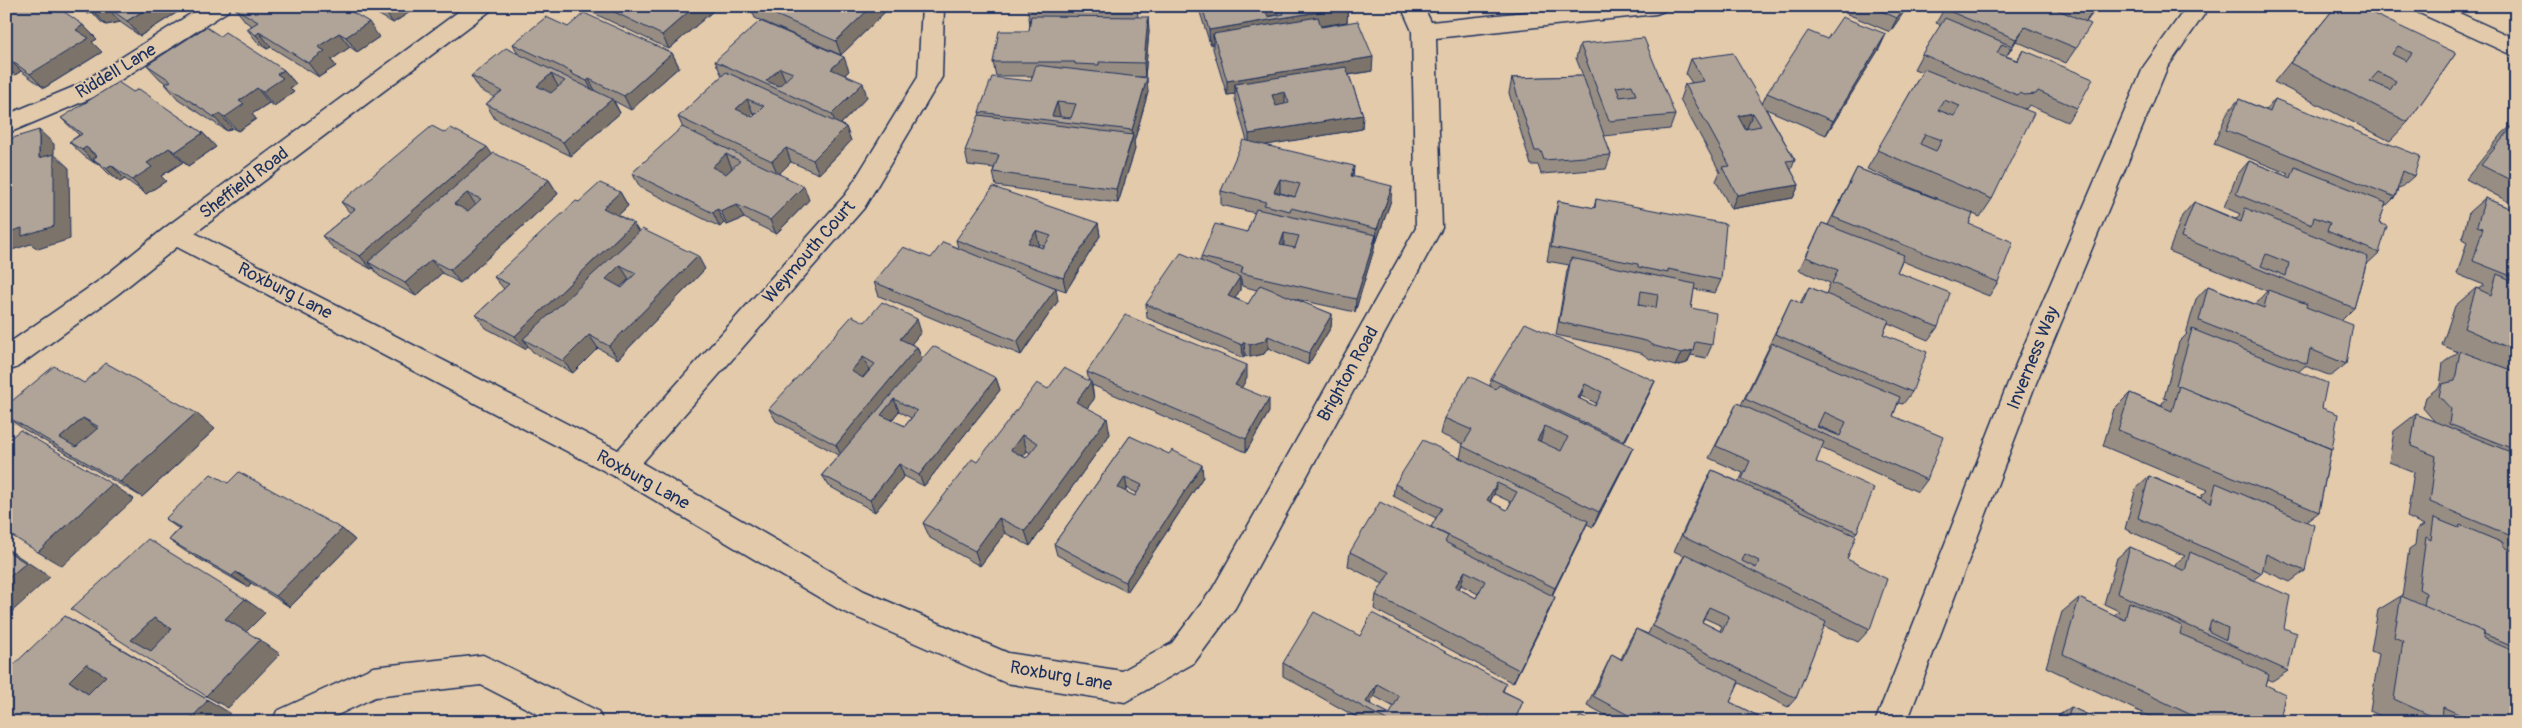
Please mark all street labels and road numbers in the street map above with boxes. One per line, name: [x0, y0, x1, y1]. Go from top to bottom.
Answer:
street label: Riddell Lane: [72, 38, 161, 104]
street label: Sheffield Road: [195, 142, 293, 224]
street label: Weymouth Court: [758, 195, 861, 309]
street label: Roxburg Lane: [234, 257, 336, 325]
street label: Inverness Way: [2002, 303, 2064, 413]
street label: Brighton Road: [1312, 322, 1384, 426]
street label: Roxburg Lane: [592, 445, 694, 515]
street label: Roxburg Lane: [1008, 656, 1114, 696]

